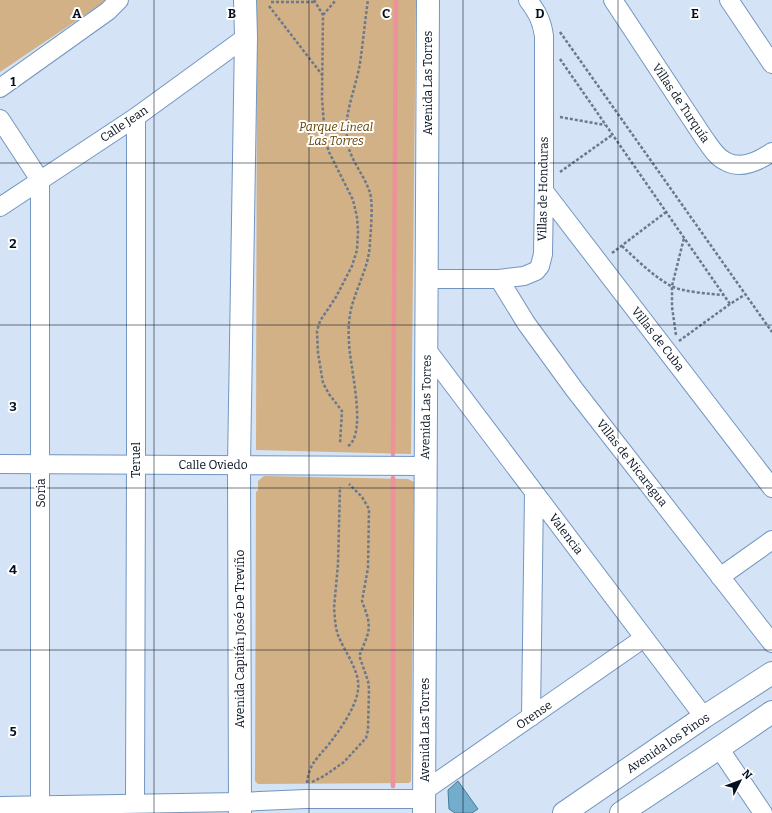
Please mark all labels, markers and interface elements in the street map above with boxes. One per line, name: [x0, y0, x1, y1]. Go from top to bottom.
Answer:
text: A: [72, 6, 82, 21]
text: B: [228, 6, 236, 21]
text: C: [382, 6, 390, 21]
text: D: [535, 6, 545, 21]
text: E: [691, 6, 699, 21]
street label: Avenida Las Torres: [421, 30, 435, 135]
street label: Villas de Turquía: [649, 61, 713, 146]
text: 1: [10, 74, 16, 89]
street label: Calle Jean: [98, 103, 151, 145]
park label: Parque Lineal Las Torres: [299, 120, 373, 148]
street label: Villas de Honduras: [535, 136, 551, 241]
text: 2: [9, 236, 17, 251]
street label: Villas de Cuba: [629, 304, 688, 374]
street label: Avenida Las Torres: [418, 354, 434, 459]
text: 3: [9, 399, 17, 414]
street label: Villas de Nicaragua: [594, 417, 671, 510]
street label: Teruel: [129, 442, 143, 478]
street label: Calle Oviedo: [178, 458, 248, 472]
street label: Soria: [34, 478, 48, 508]
street label: Valencia: [546, 511, 586, 558]
street label: Avenida Capitán José De Treviño: [233, 550, 247, 728]
text: 4: [9, 562, 17, 577]
street label: Avenida Las Torres: [418, 677, 432, 782]
street label: Orense: [514, 698, 554, 732]
street label: Avenida los Pinos: [624, 710, 712, 776]
text: 5: [9, 724, 17, 739]
north arrow: [720, 761, 760, 801]
text: N: [739, 767, 755, 783]

